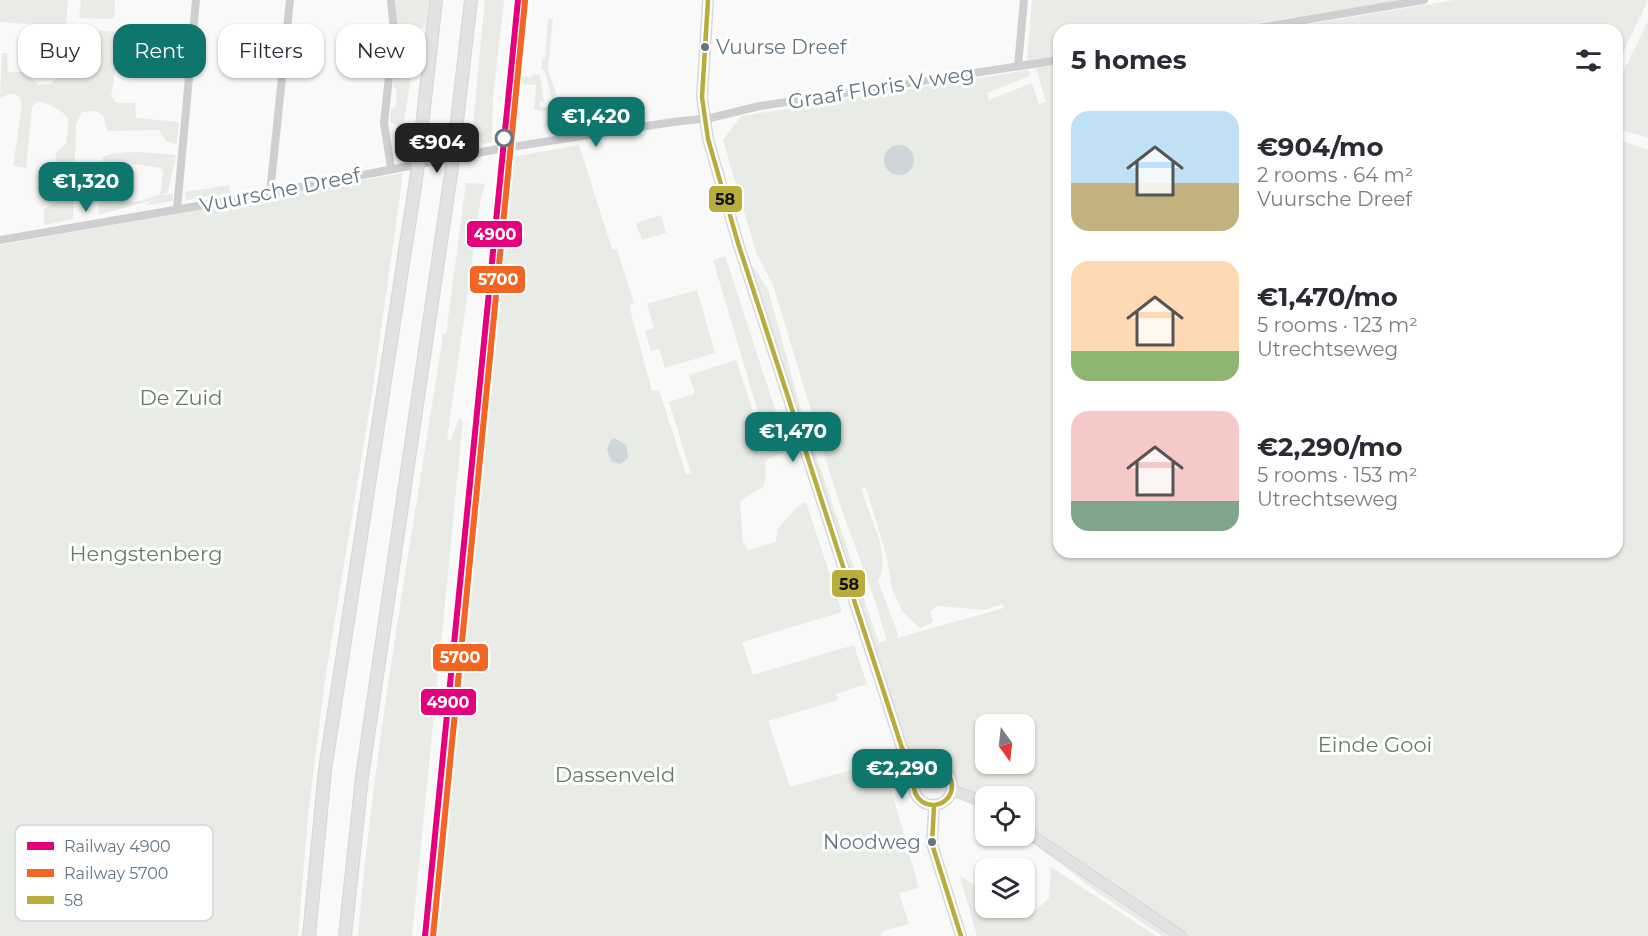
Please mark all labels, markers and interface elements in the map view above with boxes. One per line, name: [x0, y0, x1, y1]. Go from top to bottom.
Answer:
chip: Buy: [18, 24, 101, 78]
chip: Rent: [113, 24, 206, 78]
chip: Filters: [218, 24, 324, 78]
chip: New: [336, 24, 426, 78]
place label: Vuurse Dreef: [716, 35, 848, 59]
marker: Vuurse Dreef: [699, 41, 711, 53]
text: 5 homes: [1071, 44, 1187, 76]
icon: filters: [1572, 44, 1605, 77]
street label: Graaf Floris V weg: [786, 60, 976, 114]
pin: €1,420: [547, 97, 645, 148]
text: €1,420: [562, 104, 630, 128]
pin: €904: [401, 123, 473, 174]
unlabelled marker: [495, 129, 513, 147]
text: €904: [409, 130, 465, 154]
text: €904/mo: [1257, 131, 1384, 163]
icon: home: [1119, 135, 1191, 207]
pin: €1,320: [37, 162, 135, 213]
street label: Vuursche Dreef: [198, 162, 363, 218]
text: 2 rooms · 64 m²: [1257, 163, 1413, 187]
text: €1,320: [53, 169, 119, 193]
line badge: 58: [708, 185, 743, 213]
text: Vuursche Dreef: [1257, 187, 1412, 211]
text: 58: [715, 190, 735, 209]
line badge: 4900: [466, 220, 523, 248]
text: 4900: [474, 225, 517, 244]
line badge: 5700: [469, 265, 526, 294]
text: 5700: [478, 270, 518, 289]
text: €1,470/mo: [1257, 281, 1398, 313]
icon: home: [1119, 285, 1191, 357]
text: 5 rooms · 123 m²: [1257, 313, 1418, 337]
text: Utrechtseweg: [1257, 337, 1398, 361]
park label: De Zuid: [139, 385, 223, 410]
pin: €1,470: [744, 412, 842, 463]
text: €1,470: [759, 419, 827, 443]
text: €2,290/mo: [1257, 431, 1403, 463]
icon: home: [1119, 435, 1191, 507]
text: 5 rooms · 153 m²: [1257, 463, 1418, 487]
text: Utrechtseweg: [1257, 487, 1398, 511]
park label: Hengstenberg: [69, 541, 223, 566]
line badge: 58: [831, 569, 866, 598]
text: 58: [839, 575, 859, 594]
line badge: 5700: [432, 643, 489, 672]
text: 5700: [440, 648, 480, 667]
line badge: 4900: [420, 688, 477, 716]
text: 4900: [427, 693, 470, 712]
north arrow: [975, 714, 1035, 774]
map controls: [975, 714, 1035, 918]
park label: Einde Gooi: [1318, 732, 1432, 757]
pin: €2,290: [853, 749, 951, 800]
text: €2,290: [866, 756, 938, 780]
park label: Dassenveld: [555, 762, 675, 787]
button: locate: [975, 786, 1035, 846]
legend: [15, 825, 213, 921]
place label: Noodweg: [823, 830, 921, 854]
marker: Noodweg: [926, 836, 938, 848]
text: Railway 4900: [64, 837, 171, 856]
button: layers: [975, 858, 1035, 918]
text: Railway 5700: [64, 864, 168, 883]
text: 58: [64, 891, 83, 910]

